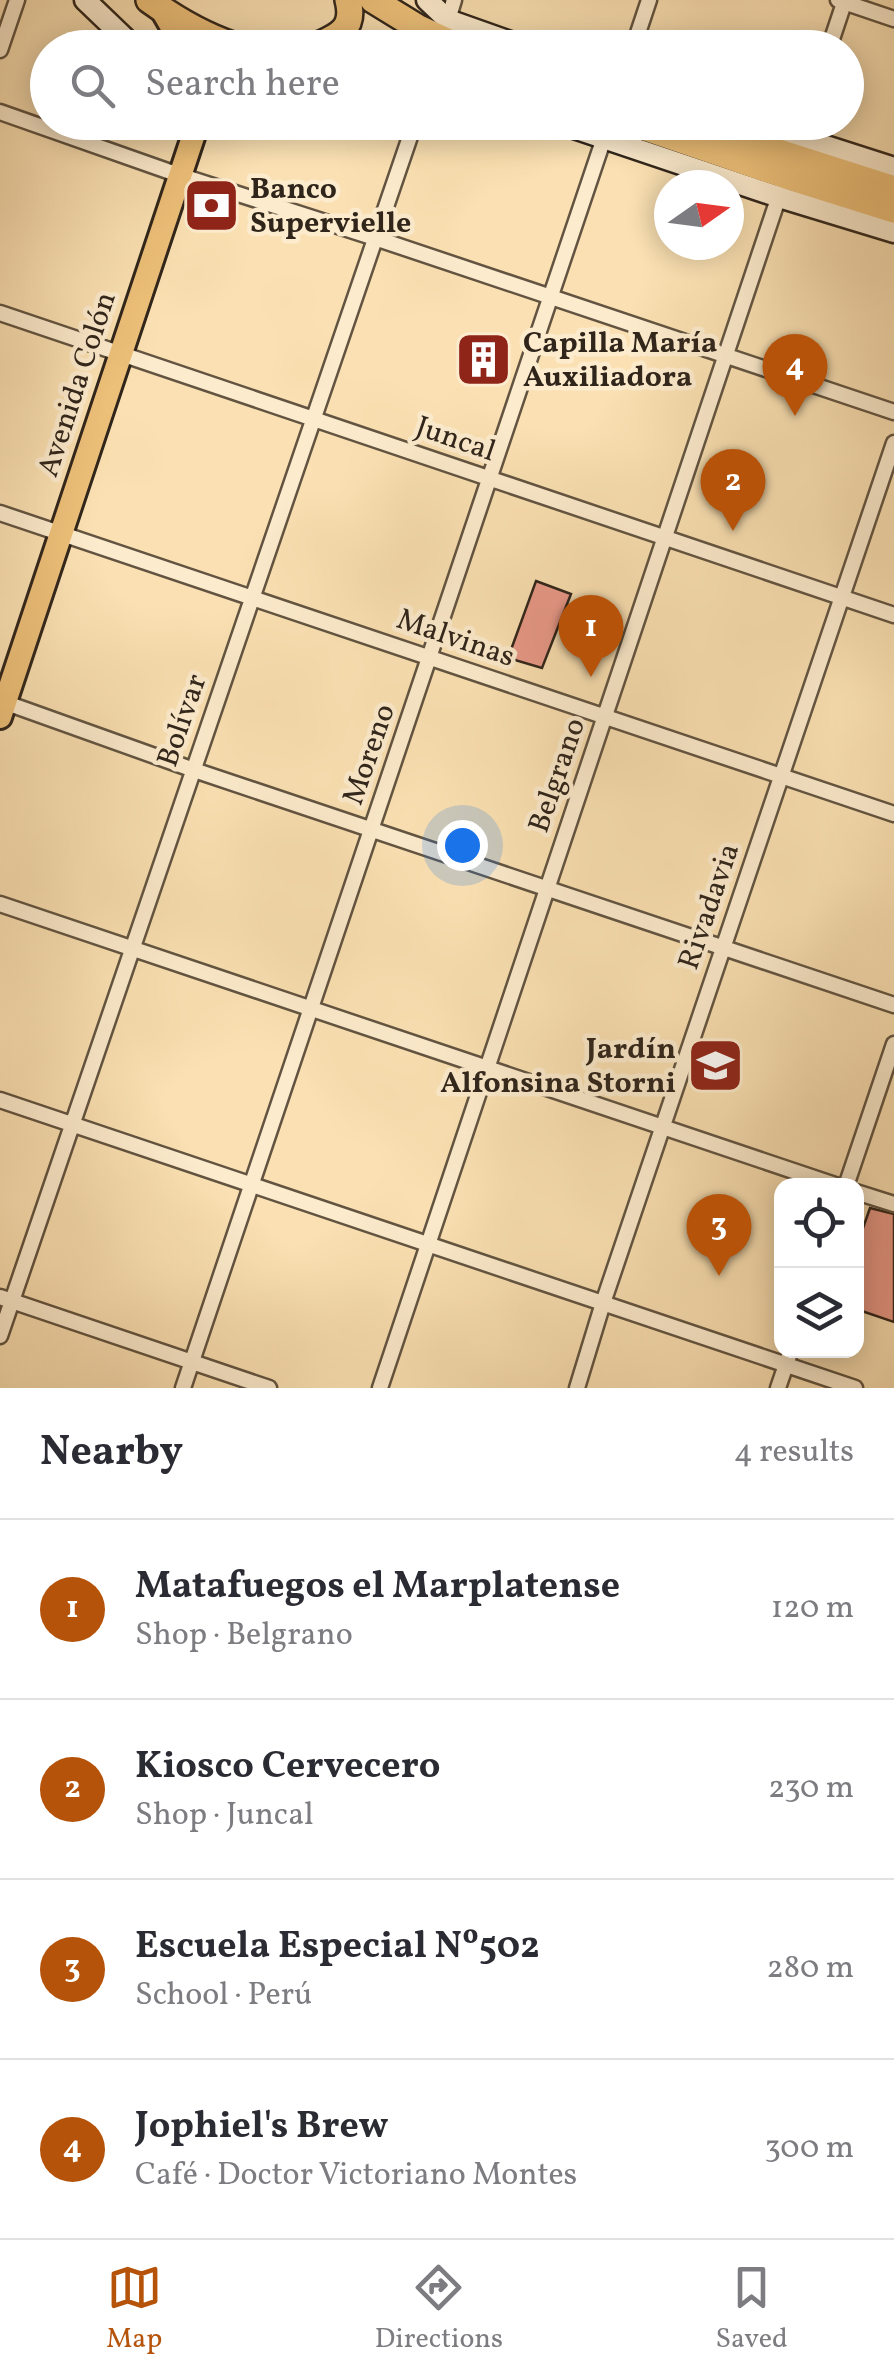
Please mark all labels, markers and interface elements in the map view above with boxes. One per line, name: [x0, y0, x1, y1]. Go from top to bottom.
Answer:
search box: [30, 30, 864, 140]
icon: search: [65, 58, 120, 113]
text: Search here: [145, 59, 340, 112]
place label: Banco Supervielle: [250, 169, 411, 245]
north arrow: [654, 170, 744, 260]
bank icon: Banco Supervielle: [181, 175, 241, 235]
street label: Avenida Colón: [28, 287, 128, 482]
place label: Capilla María Auxiliadora: [523, 323, 717, 399]
building icon: Capilla María Auxiliadora: [454, 329, 514, 389]
pin: 4: [762, 334, 828, 416]
street label: Juncal: [410, 407, 501, 473]
pin: 2: [700, 448, 766, 531]
pin: 1: [558, 594, 624, 677]
street label: Malvinas: [391, 599, 520, 679]
street label: Bolívar: [147, 669, 218, 773]
street label: Moreno: [333, 699, 407, 811]
street label: Belgrano: [519, 713, 597, 839]
your location: [437, 820, 488, 871]
street label: Rivadavia: [669, 838, 751, 975]
place label: Jardín Alfonsina Storni: [440, 1029, 676, 1105]
school or university icon: Jardín Alfonsina Storni: [685, 1035, 745, 1095]
map controls: [774, 1178, 864, 1358]
button: locate: [774, 1178, 864, 1268]
pin: 3: [686, 1194, 752, 1276]
button: layers: [774, 1268, 864, 1358]
text: Nearby: [40, 1424, 183, 1483]
text: 4 results: [734, 1431, 854, 1475]
text: Matafuegos el Marplatense: [135, 1561, 620, 1614]
text: 1: [66, 1587, 79, 1631]
text: 120 m: [771, 1587, 854, 1631]
text: Shop · Belgrano: [135, 1614, 353, 1658]
text: Kiosco Cervecero: [135, 1741, 441, 1794]
text: 2: [64, 1767, 81, 1811]
text: 230 m: [768, 1767, 854, 1811]
text: Shop · Juncal: [135, 1794, 314, 1838]
text: Escuela Especial Nº502: [135, 1921, 540, 1974]
text: 3: [64, 1947, 81, 1991]
text: 280 m: [767, 1947, 854, 1991]
text: School · Perú: [135, 1974, 312, 2018]
text: Jophiel's Brew: [135, 2101, 388, 2154]
text: 4: [63, 2127, 82, 2171]
text: 300 m: [764, 2127, 854, 2171]
text: Café · Doctor Victoriano Montes: [135, 2154, 577, 2198]
tab: Map: [106, 2260, 162, 2359]
tab: Directions: [375, 2260, 503, 2359]
tab: Saved: [716, 2260, 788, 2359]

